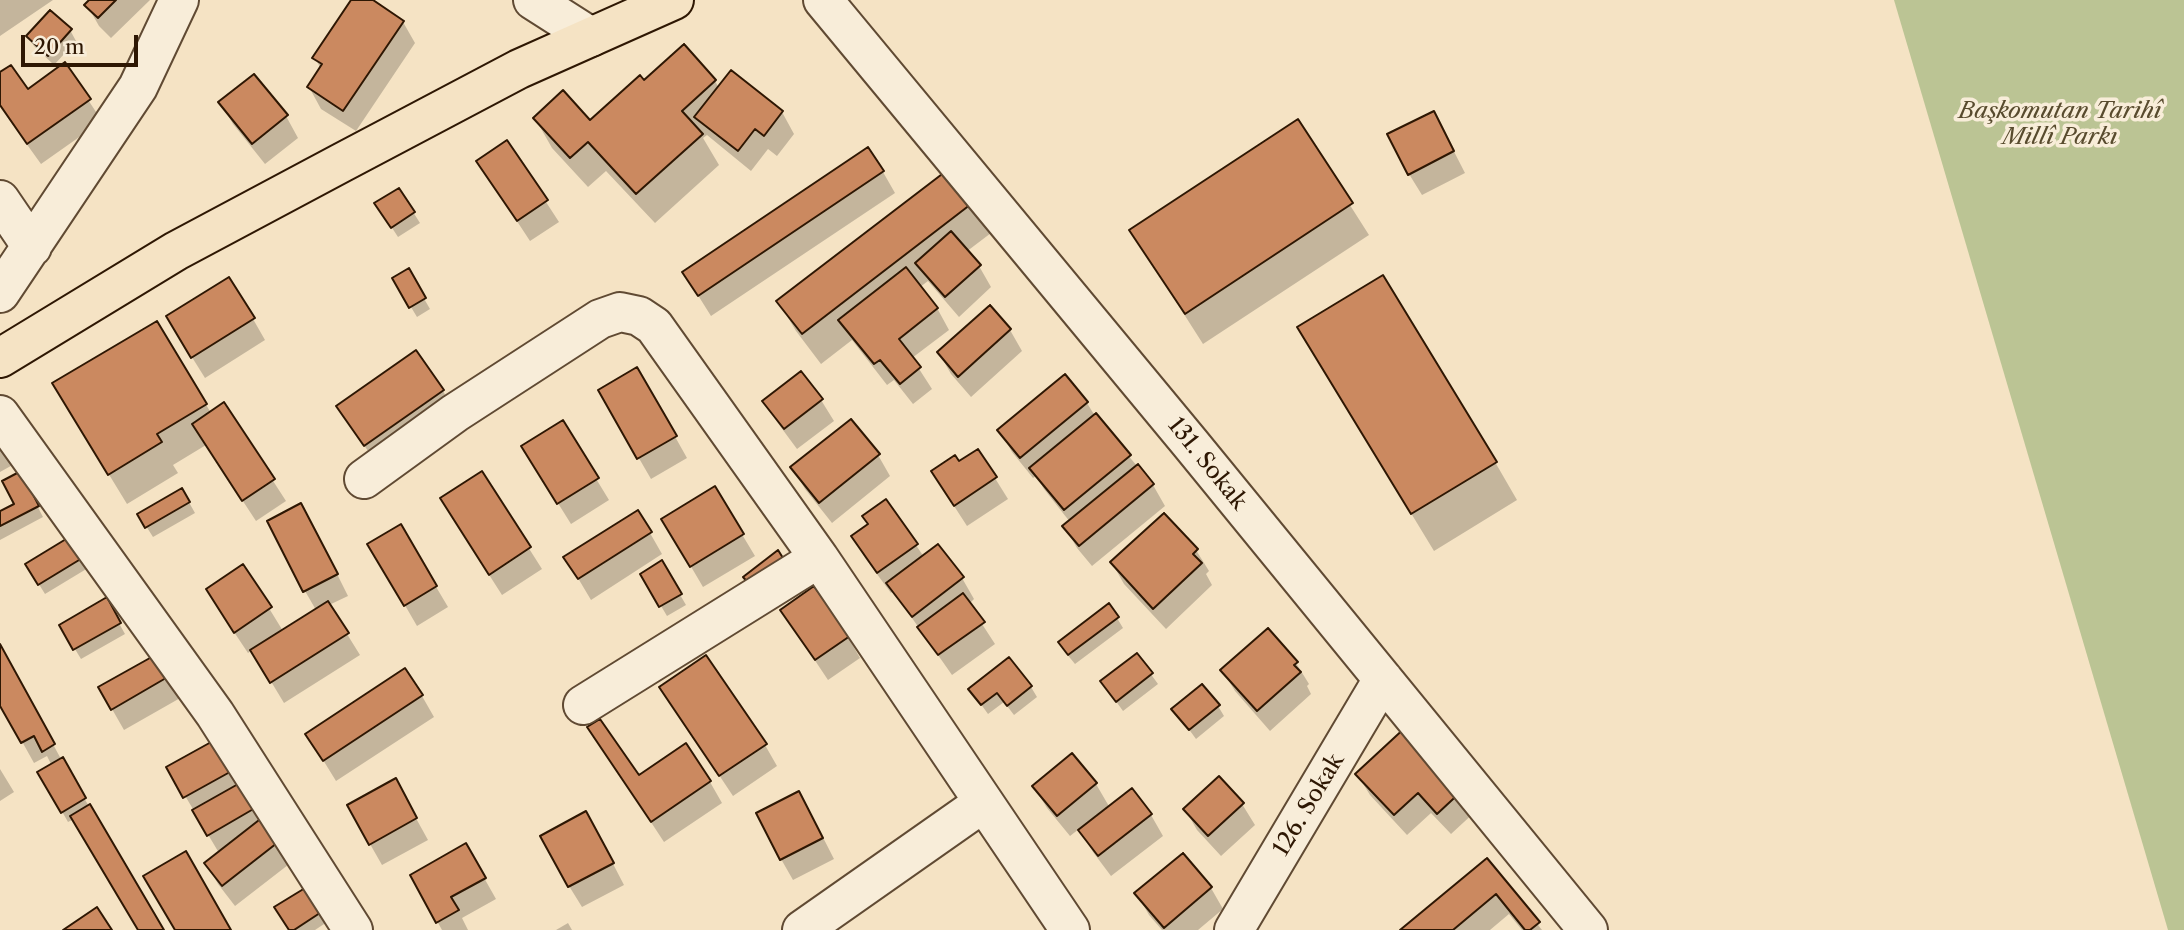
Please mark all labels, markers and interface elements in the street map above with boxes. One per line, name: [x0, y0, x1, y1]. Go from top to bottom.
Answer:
scale bar: [24, 21, 142, 65]
text: 20 m: [34, 34, 85, 59]
park label: Başkomutan Tarihî Millî Parkı: [1958, 97, 2162, 151]
street label: 131. Sokak: [1162, 412, 1252, 516]
street label: 126. Sokak: [1268, 749, 1350, 861]

